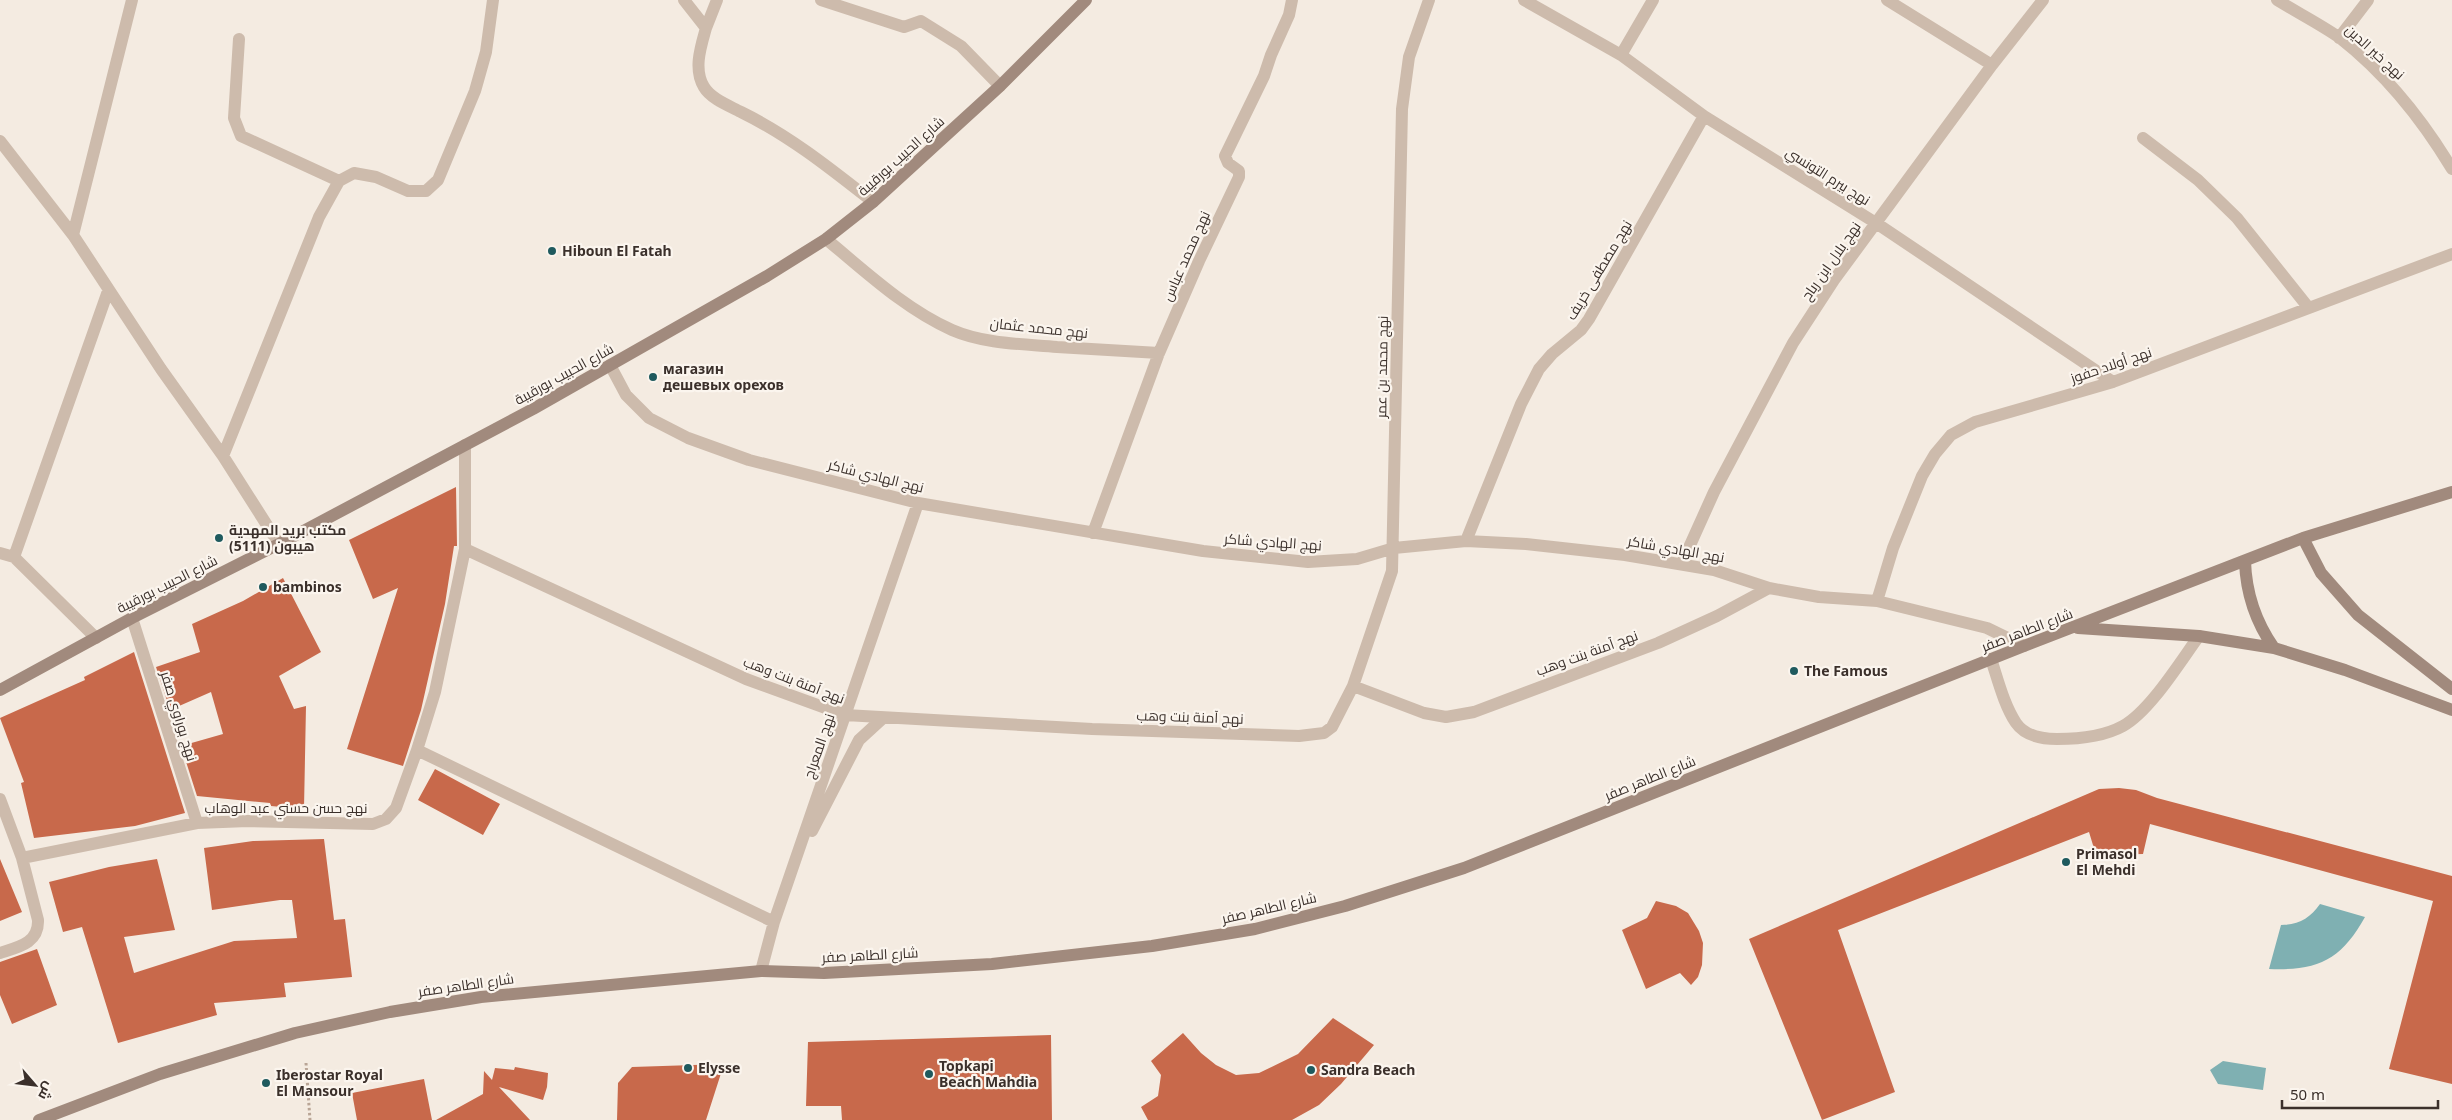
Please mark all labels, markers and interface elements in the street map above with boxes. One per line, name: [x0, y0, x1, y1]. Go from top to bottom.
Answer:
street label: نهج خير الدين: [2342, 20, 2409, 83]
street label: شارع الحبيب بورقيبة: [853, 112, 948, 200]
street label: نهج بيرم التونسي: [1781, 142, 1874, 211]
street label: نهج محمد عباس: [1157, 208, 1214, 304]
street label: نهج مصطفى خريف: [1561, 216, 1636, 323]
street label: نهج بلال ابن رباح: [1796, 218, 1865, 304]
place label: Hiboun El Fatah: [562, 241, 672, 260]
marker: Hiboun El Fatah: [546, 245, 558, 257]
street label: نهج محمد عثمان: [989, 313, 1089, 342]
street label: نهج محمد بن عمر: [1371, 316, 1392, 419]
street label: شارع الحبيب بورقيبة: [511, 338, 617, 409]
street label: نهج أولاد حفوز: [2067, 342, 2154, 388]
place label: магазин дешевых орехов: [663, 359, 784, 394]
marker: магазин дешевых орехов: [647, 371, 659, 383]
street label: نهج الهادي شاكر: [825, 454, 926, 499]
place label: مكتب بريد المهدية هيبون (5111): [229, 520, 346, 555]
street label: نهج الهادي شاكر: [1222, 529, 1323, 557]
street label: نهج الهادي شاكر: [1625, 530, 1726, 569]
marker: مكتب بريد المهدية هيبون (5111): [213, 532, 225, 544]
street label: شارع الحبيب بورقيبة: [113, 550, 220, 617]
place label: bambinos: [273, 577, 342, 596]
marker: bambinos: [257, 581, 269, 593]
street label: شارع الطاهر صفر: [1977, 603, 2075, 656]
street label: نهج آمنة بنت وهب: [1533, 625, 1640, 680]
street label: نهج آمنة بنت وهب: [741, 651, 848, 708]
place label: The Famous: [1804, 661, 1888, 680]
marker: The Famous: [1788, 665, 1800, 677]
street label: نهج بوراوي صفر: [154, 668, 202, 764]
street label: نهج آمنة بنت وهب: [1136, 705, 1244, 728]
street label: نهج المعراج: [799, 711, 838, 781]
street label: شارع الطاهر صفر: [1601, 751, 1698, 805]
street label: نهج حسن حسني عبد الوهاب: [205, 798, 367, 820]
place label: Primasol El Mehdi: [2076, 844, 2137, 879]
marker: Primasol El Mehdi: [2060, 856, 2072, 868]
street label: شارع الطاهر صفر: [1219, 887, 1318, 928]
street label: شارع الطاهر صفر: [820, 942, 919, 967]
street label: شارع الطاهر صفر: [416, 968, 515, 1001]
place label: Topkapi Beach Mahdia: [939, 1056, 1037, 1091]
place label: Elysse: [698, 1058, 740, 1077]
north arrow: [10, 1060, 60, 1110]
place label: Sandra Beach: [1321, 1060, 1415, 1079]
marker: Elysse: [682, 1062, 694, 1074]
marker: Sandra Beach: [1305, 1064, 1317, 1076]
place label: Iberostar Royal El Mansour: [276, 1065, 383, 1100]
marker: Topkapi Beach Mahdia: [923, 1068, 935, 1080]
marker: Iberostar Royal El Mansour: [260, 1077, 272, 1089]
scale bar: [2282, 1078, 2438, 1110]
text: ش: [34, 1079, 60, 1104]
text: 50 m: [2290, 1084, 2325, 1104]

